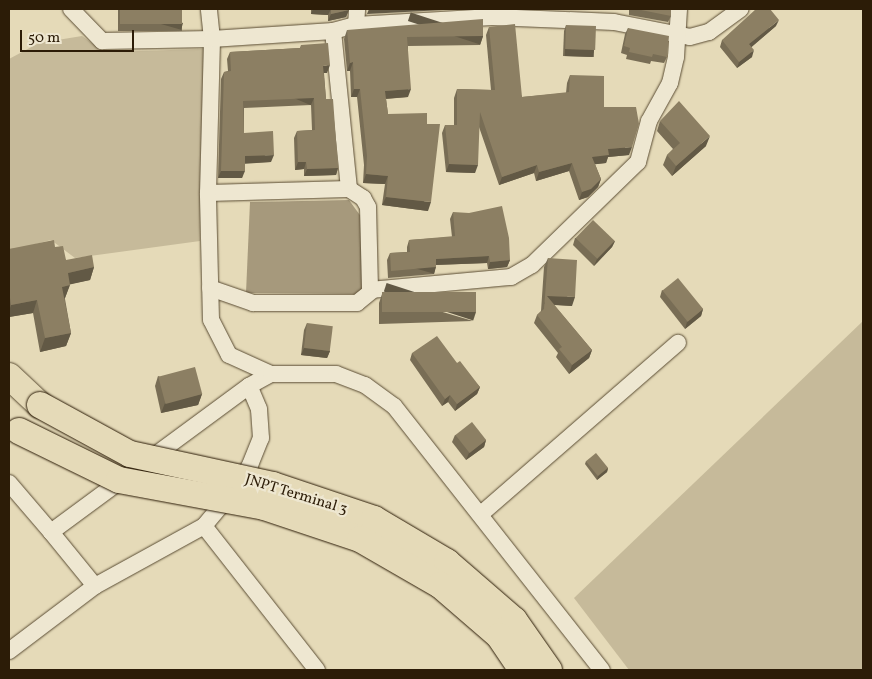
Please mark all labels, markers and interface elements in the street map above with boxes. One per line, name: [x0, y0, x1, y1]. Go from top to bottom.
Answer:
scale bar: [22, 20, 136, 52]
text: 50 m: [28, 28, 60, 49]
street label: JNPT Terminal 3: [242, 471, 350, 519]

